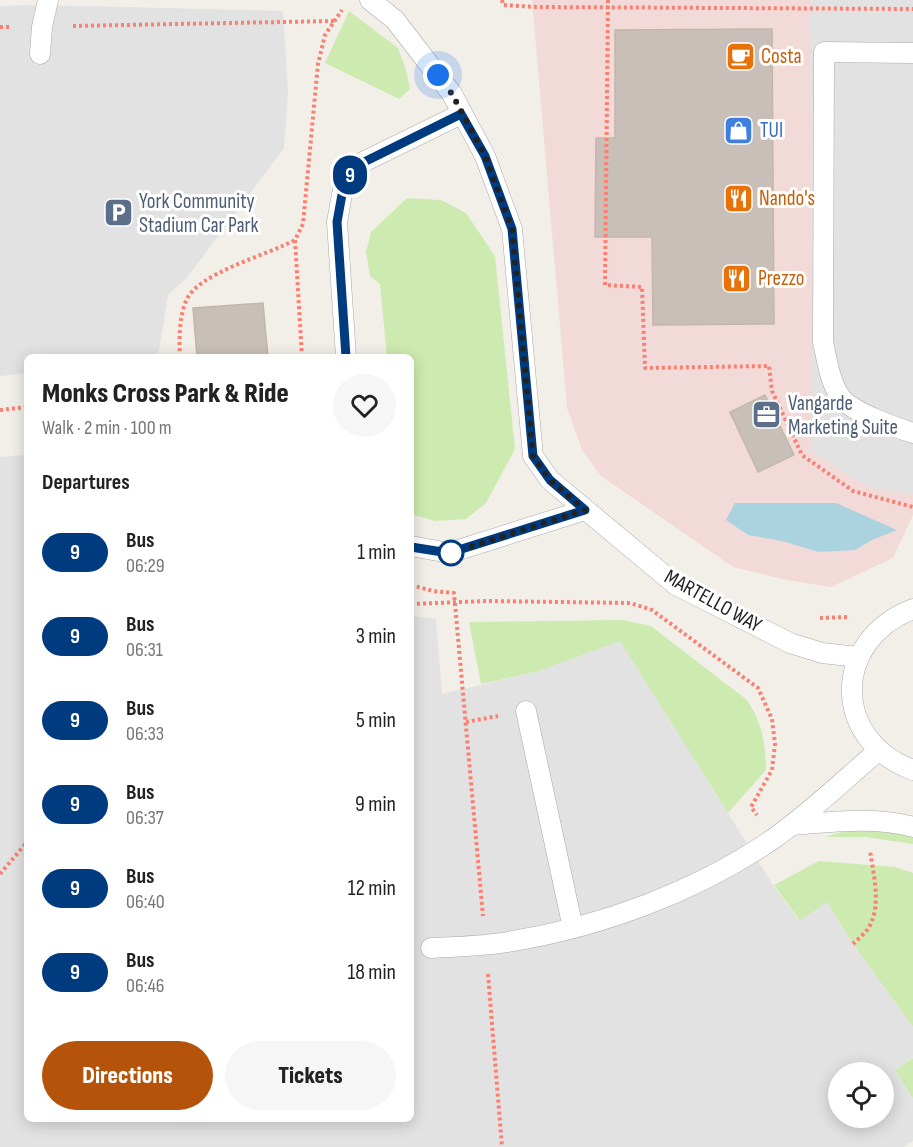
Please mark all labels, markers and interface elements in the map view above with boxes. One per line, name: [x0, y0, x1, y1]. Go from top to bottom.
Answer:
cafe icon: Costa: [724, 40, 756, 72]
place label: Costa: [761, 44, 802, 69]
your location: [423, 60, 453, 90]
shop icon: TUI: [723, 114, 755, 146]
place label: TUI: [760, 118, 783, 143]
line badge: 9: [330, 156, 370, 195]
text: 9: [345, 163, 355, 188]
restaurant icon: Nando's: [722, 182, 754, 214]
place label: Nando's: [759, 186, 815, 211]
place label: York Community Stadium Car Park: [139, 189, 259, 238]
parking icon: York Community Stadium Car Park: [102, 197, 134, 229]
restaurant icon: Prezzo: [721, 262, 753, 294]
place label: Prezzo: [758, 266, 805, 291]
button: heart: [333, 374, 396, 437]
text: Monks Cross Park & Ride: [42, 377, 289, 410]
place label: Vangarde Marketing Suite: [788, 391, 898, 440]
office icon: Vangarde Marketing Suite: [751, 399, 783, 431]
text: Walk · 2 min · 100 m: [42, 416, 172, 440]
text: Departures: [42, 469, 130, 496]
text: Bus: [126, 527, 155, 554]
text: 1 min: [357, 539, 396, 566]
text: 9: [70, 540, 80, 565]
unlabelled marker: [438, 540, 464, 566]
text: 06:29: [126, 554, 165, 578]
street label: MARTELLO WAY: [660, 564, 766, 638]
text: Bus: [126, 611, 155, 638]
text: 3 min: [356, 623, 396, 650]
text: 9: [70, 624, 80, 649]
text: 06:31: [126, 638, 163, 662]
text: Bus: [126, 695, 155, 722]
text: 5 min: [356, 707, 396, 734]
text: 9: [70, 708, 80, 733]
text: 06:33: [126, 722, 164, 746]
text: Bus: [126, 779, 155, 806]
text: 9 min: [355, 791, 396, 818]
text: 9: [70, 792, 80, 817]
text: 06:37: [126, 806, 164, 830]
text: Bus: [126, 863, 155, 890]
text: 12 min: [348, 875, 396, 902]
text: 9: [70, 876, 80, 901]
text: 06:40: [126, 890, 165, 914]
text: Bus: [126, 947, 155, 974]
text: 18 min: [348, 959, 396, 986]
text: 9: [70, 960, 80, 985]
text: 06:46: [126, 974, 165, 998]
button: Directions: [42, 1041, 213, 1110]
button: Tickets: [225, 1041, 396, 1110]
map controls: [828, 1062, 894, 1128]
button: locate: [828, 1062, 894, 1128]

